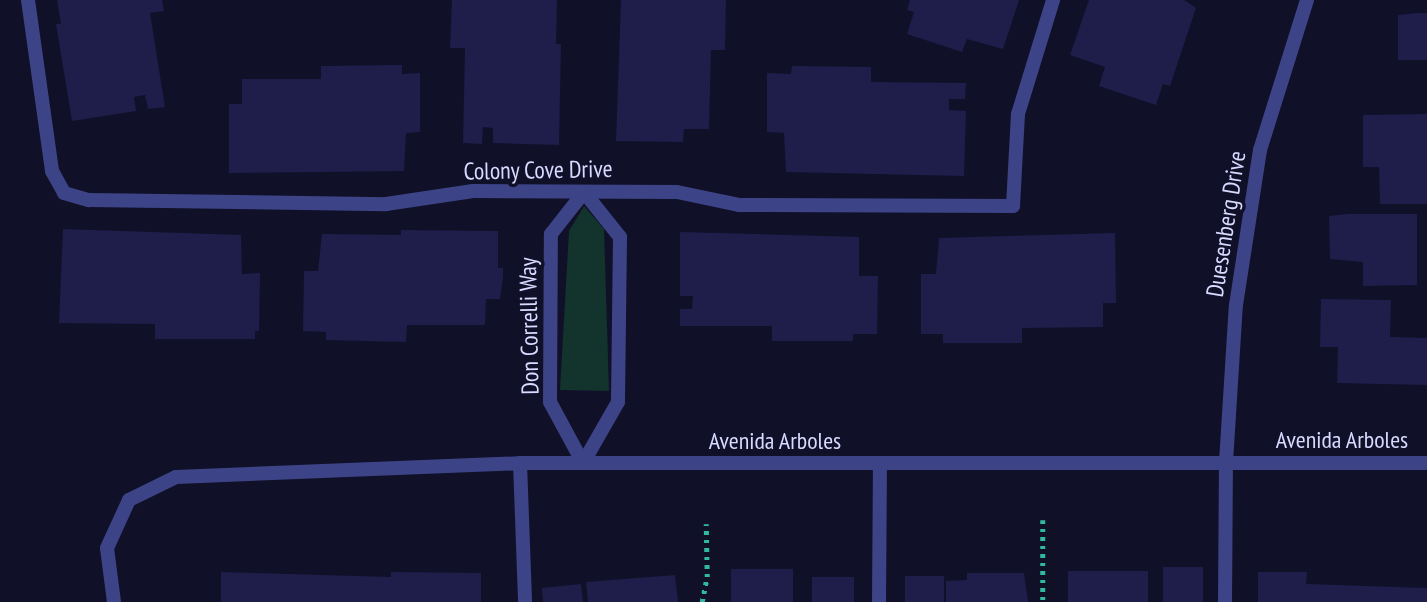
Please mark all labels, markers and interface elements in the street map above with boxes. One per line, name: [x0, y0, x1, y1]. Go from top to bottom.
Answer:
street label: Duesenberg Drive: [1200, 149, 1252, 299]
street label: Colony Cove Drive: [463, 154, 613, 186]
street label: Don Correlli Way: [513, 257, 545, 395]
street label: Avenida Arboles: [1276, 426, 1408, 454]
street label: Avenida Arboles: [709, 427, 841, 455]

